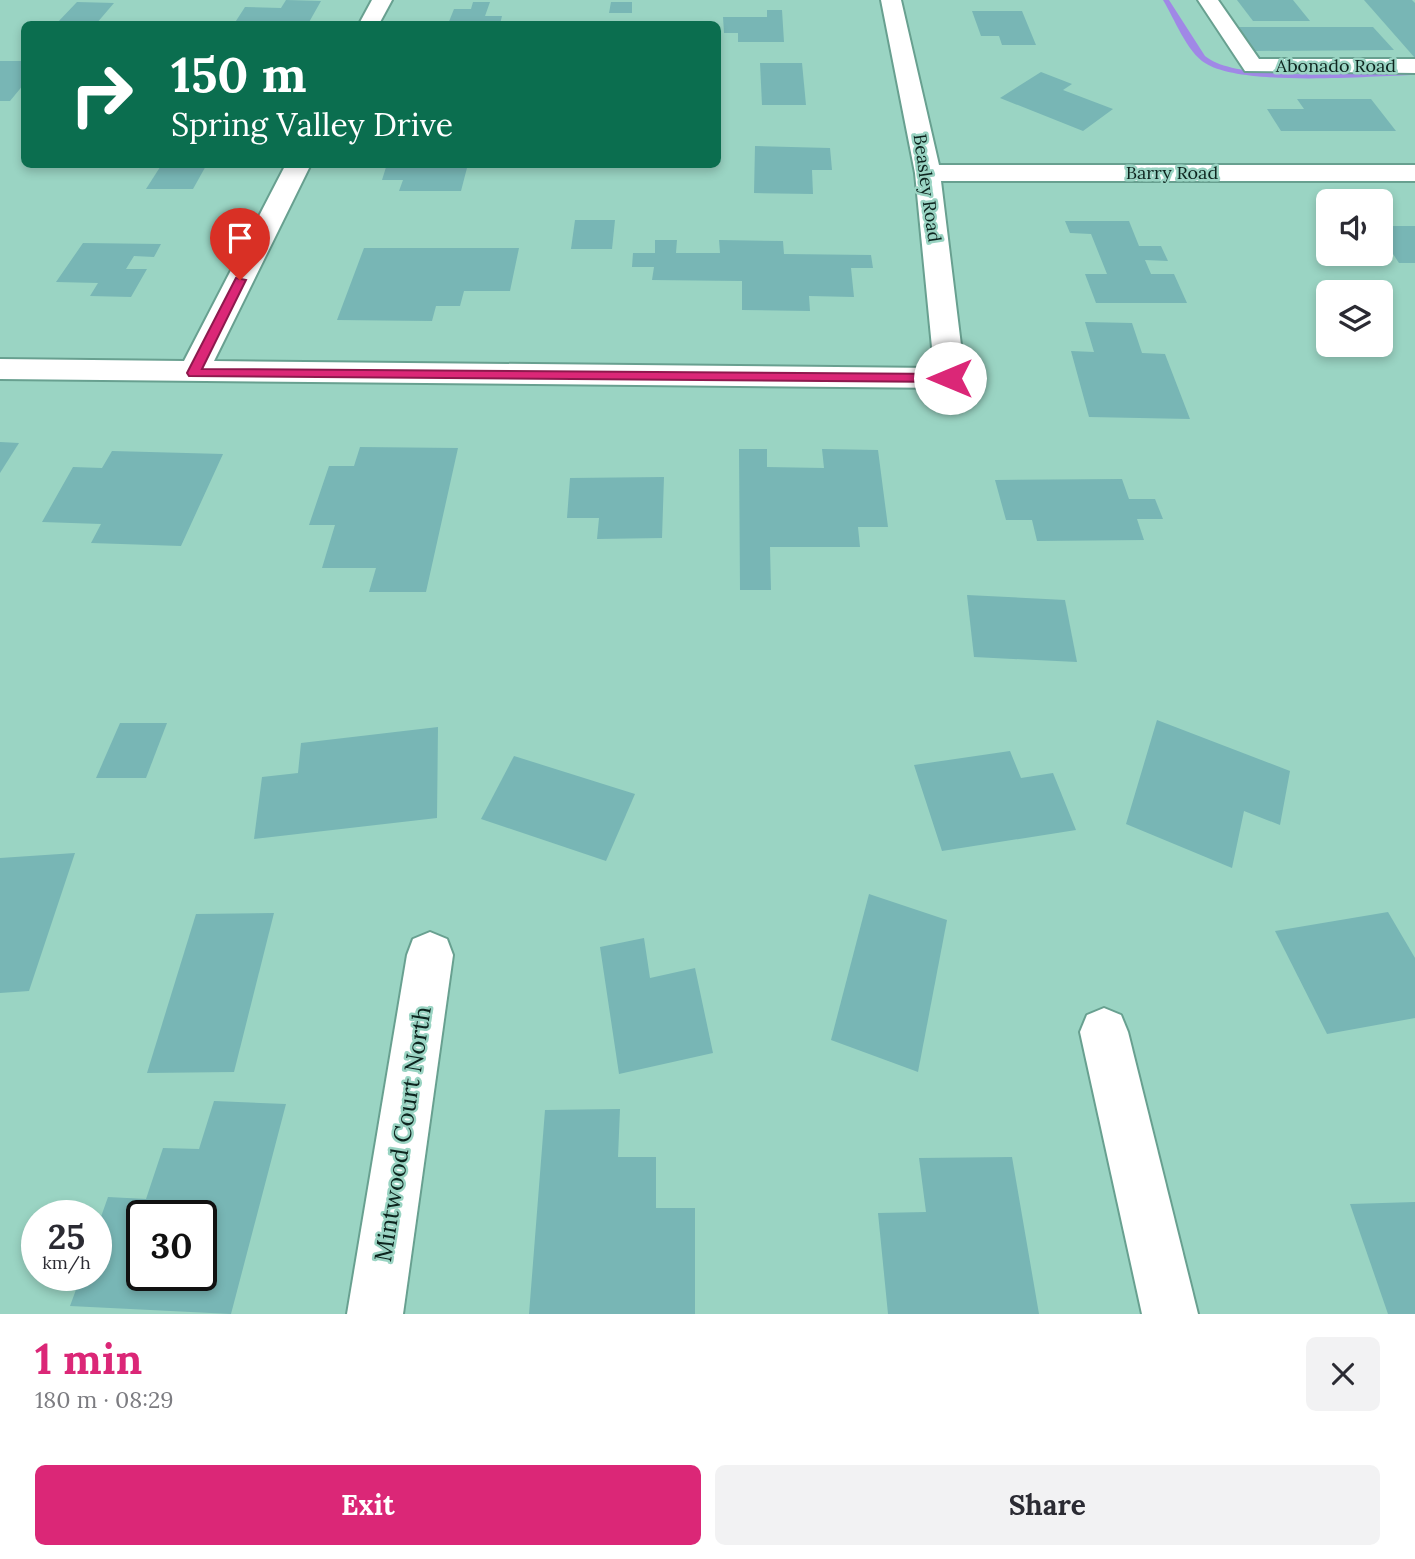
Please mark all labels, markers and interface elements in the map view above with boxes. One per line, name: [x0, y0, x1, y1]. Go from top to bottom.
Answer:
text: 150 m: [171, 43, 307, 105]
icon: right: [56, 49, 147, 140]
street label: Abonado Road: [1275, 54, 1396, 77]
text: Spring Valley Drive: [171, 104, 453, 145]
street label: Beasley Road: [909, 132, 947, 244]
street label: Barry Road: [1126, 161, 1218, 184]
map controls: [1316, 189, 1393, 357]
button: sound: [1316, 189, 1393, 266]
pin: [210, 208, 270, 280]
icon: arrive: [221, 219, 259, 257]
button: layers: [1316, 280, 1393, 357]
position arrow: [913, 341, 987, 415]
street label: Mintwood Court North: [367, 1004, 438, 1264]
speed limit sign: 30: [126, 1200, 217, 1291]
text: 25: [48, 1214, 85, 1259]
text: km/h: [42, 1251, 91, 1274]
text: 1 min: [35, 1332, 142, 1386]
button: close: [1306, 1337, 1380, 1411]
text: 180 m · 08:29: [35, 1385, 174, 1414]
button: Exit: [35, 1465, 701, 1545]
button: Share: [715, 1465, 1380, 1545]

